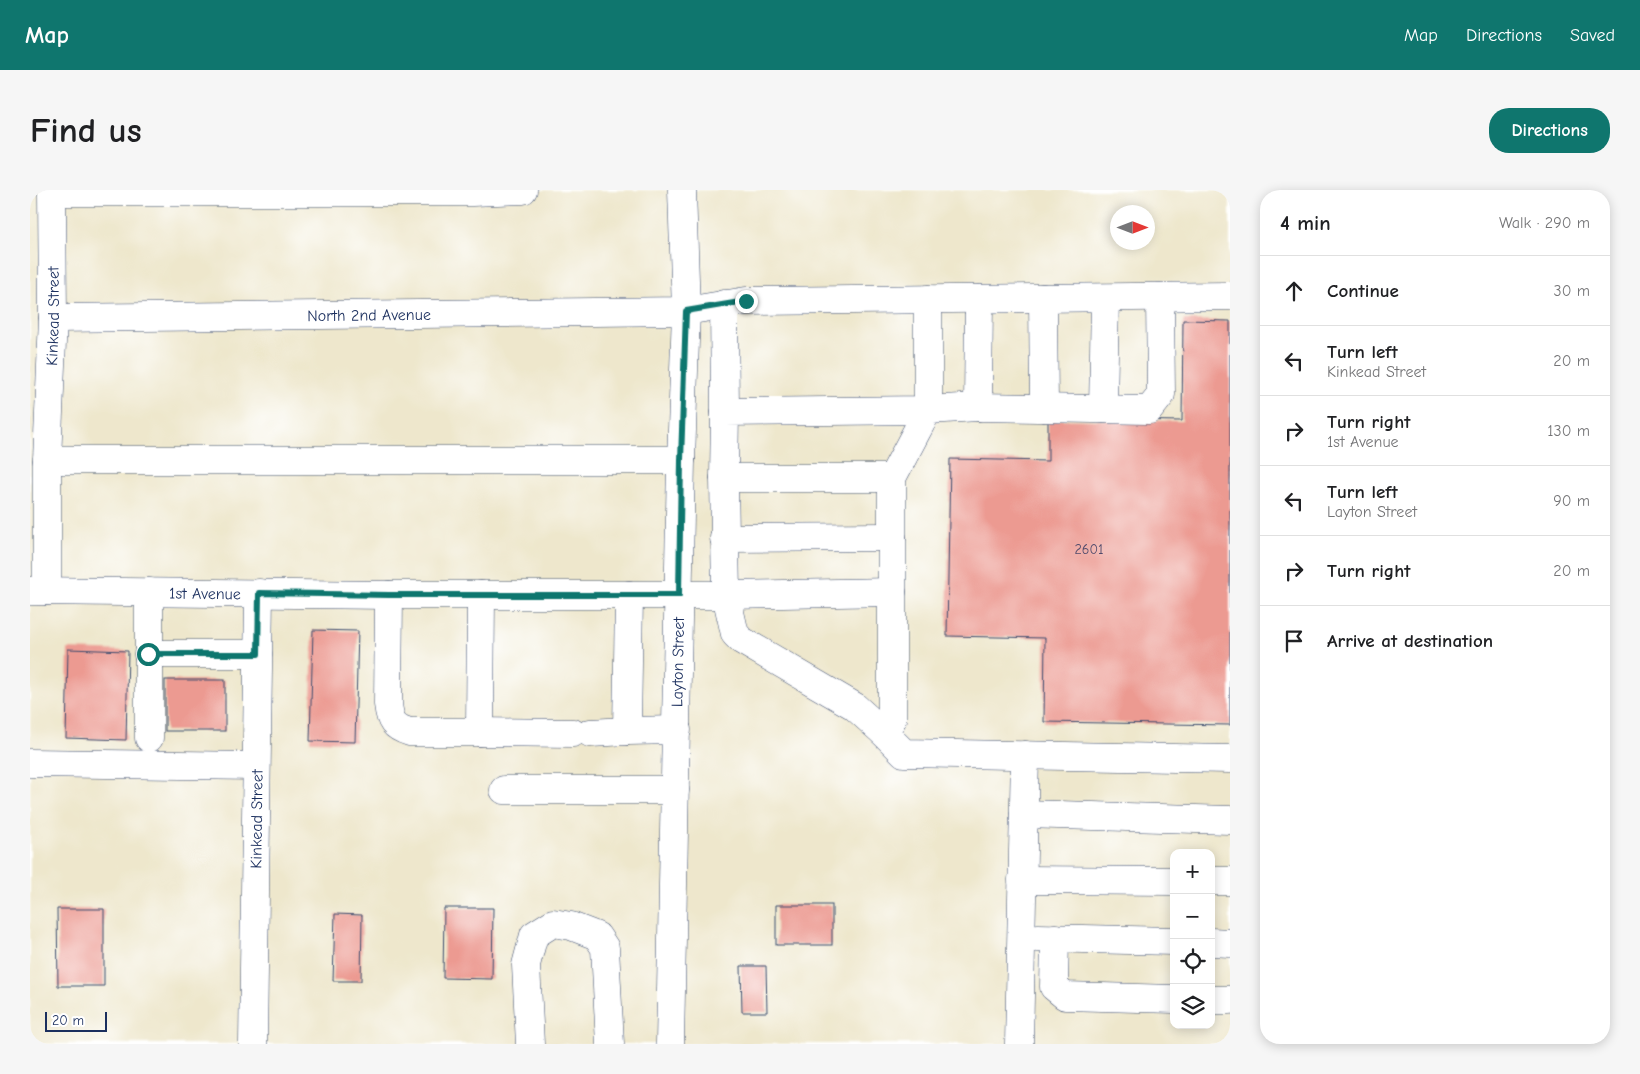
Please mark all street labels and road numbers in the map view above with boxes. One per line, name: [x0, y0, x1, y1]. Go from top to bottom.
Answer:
street label: Kinkead Street: [43, 266, 63, 366]
street label: North 2nd Avenue: [307, 306, 431, 325]
street label: 1st Avenue: [169, 585, 241, 603]
street label: Layton Street: [668, 616, 688, 707]
street label: Kinkead Street: [247, 769, 267, 869]

